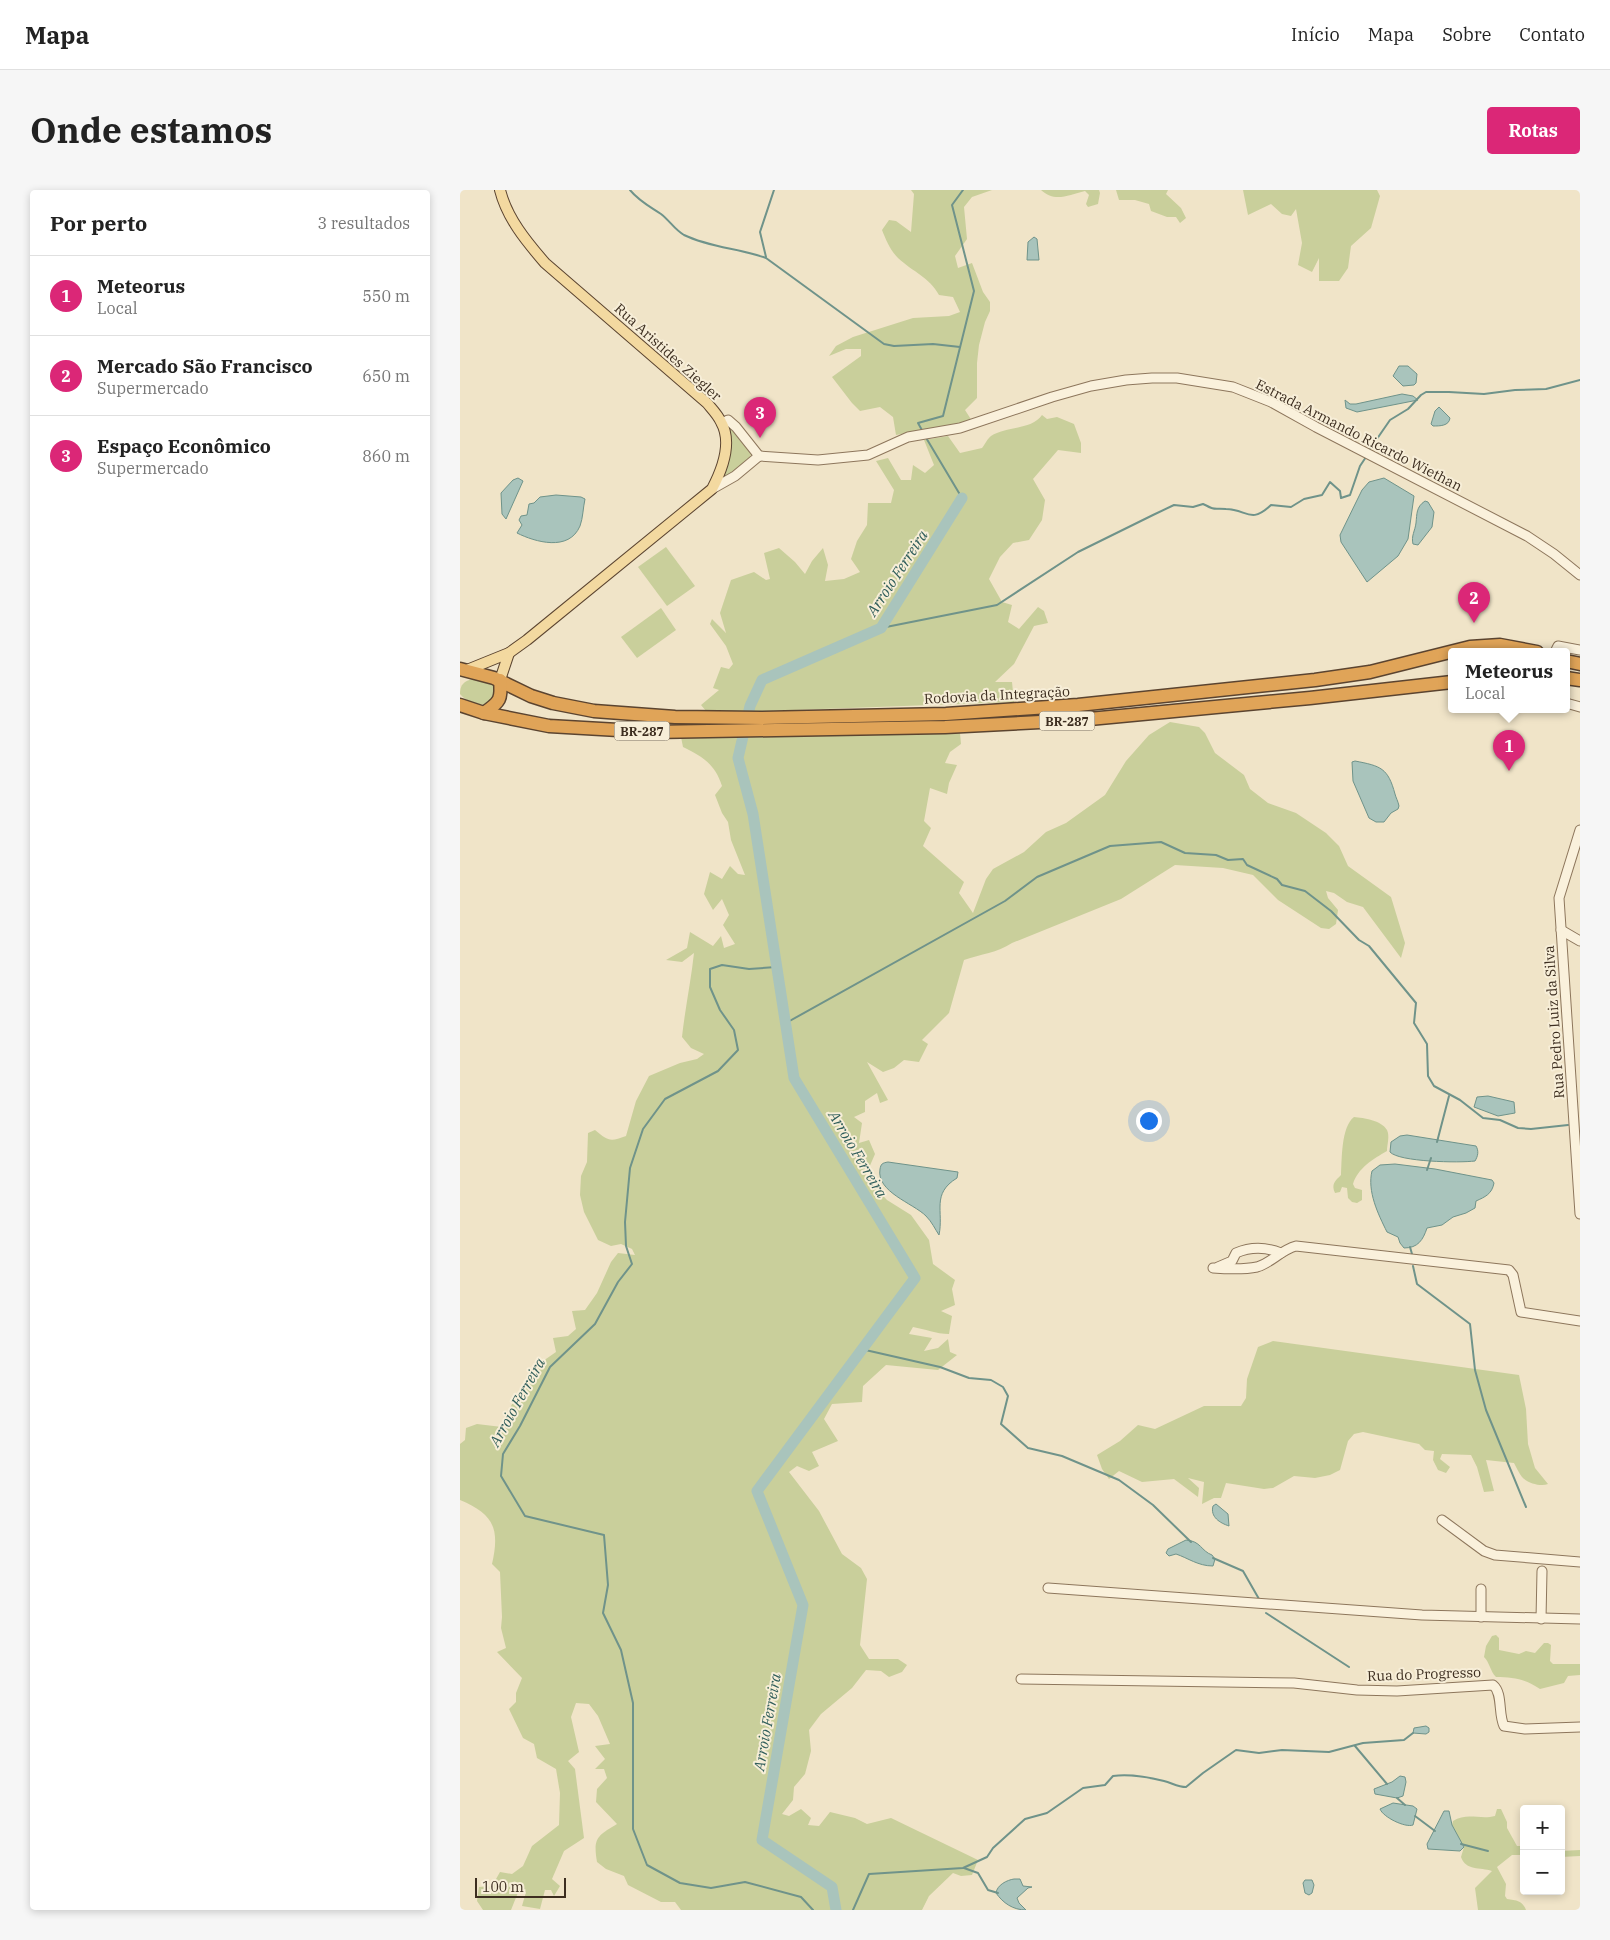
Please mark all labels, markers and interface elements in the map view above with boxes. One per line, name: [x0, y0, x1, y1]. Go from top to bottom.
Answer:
text: Mapa: [25, 19, 89, 51]
text: Início: [1291, 23, 1340, 46]
text: Mapa: [1368, 23, 1414, 46]
text: Sobre: [1442, 23, 1491, 46]
text: Contato: [1519, 23, 1585, 46]
text: Onde estamos: [30, 107, 272, 153]
button: Rotas: [1487, 107, 1580, 154]
text: Por perto: [50, 209, 147, 237]
text: 3 resultados: [318, 213, 410, 233]
text: Meteorus: [97, 274, 185, 298]
text: 1: [61, 286, 71, 306]
text: 550 m: [362, 286, 410, 306]
text: Local: [97, 298, 137, 318]
street label: Rua Aristides Ziegler: [611, 299, 726, 405]
text: Mercado São Francisco: [97, 354, 313, 378]
text: 2: [61, 366, 71, 386]
text: 650 m: [362, 366, 410, 386]
street label: Estrada Armando Ricardo Wiethan: [1253, 375, 1465, 495]
text: Supermercado: [97, 378, 209, 398]
pin: 3: [744, 397, 776, 438]
text: Espaço Econômico: [97, 434, 271, 458]
text: 3: [61, 446, 71, 466]
text: 860 m: [362, 446, 410, 466]
text: Supermercado: [97, 458, 209, 478]
water label: Arroio Ferreira: [862, 526, 932, 620]
pin: 2: [1458, 582, 1490, 623]
popup: [1448, 648, 1570, 713]
text: Meteorus: [1465, 659, 1553, 683]
street label: Rodovia da Integração: [924, 682, 1071, 708]
text: Local: [1465, 683, 1505, 703]
road number: BR-287: [1040, 712, 1094, 730]
road number: BR-287: [614, 722, 670, 740]
pin: 1: [1493, 730, 1525, 771]
street label: Rua Pedro Luiz da Silva: [1540, 944, 1568, 1099]
water label: Arroio Ferreira: [824, 1106, 892, 1202]
your location: [1136, 1108, 1162, 1134]
water label: Arroio Ferreira: [484, 1354, 550, 1451]
street label: Rua do Progresso: [1367, 1663, 1481, 1685]
water label: Arroio Ferreira: [749, 1671, 785, 1773]
map controls: [1520, 1805, 1565, 1895]
button: +: [1520, 1805, 1565, 1850]
button: −: [1520, 1850, 1565, 1895]
scale bar: [475, 1875, 566, 1898]
text: 100 m: [482, 1878, 524, 1896]

